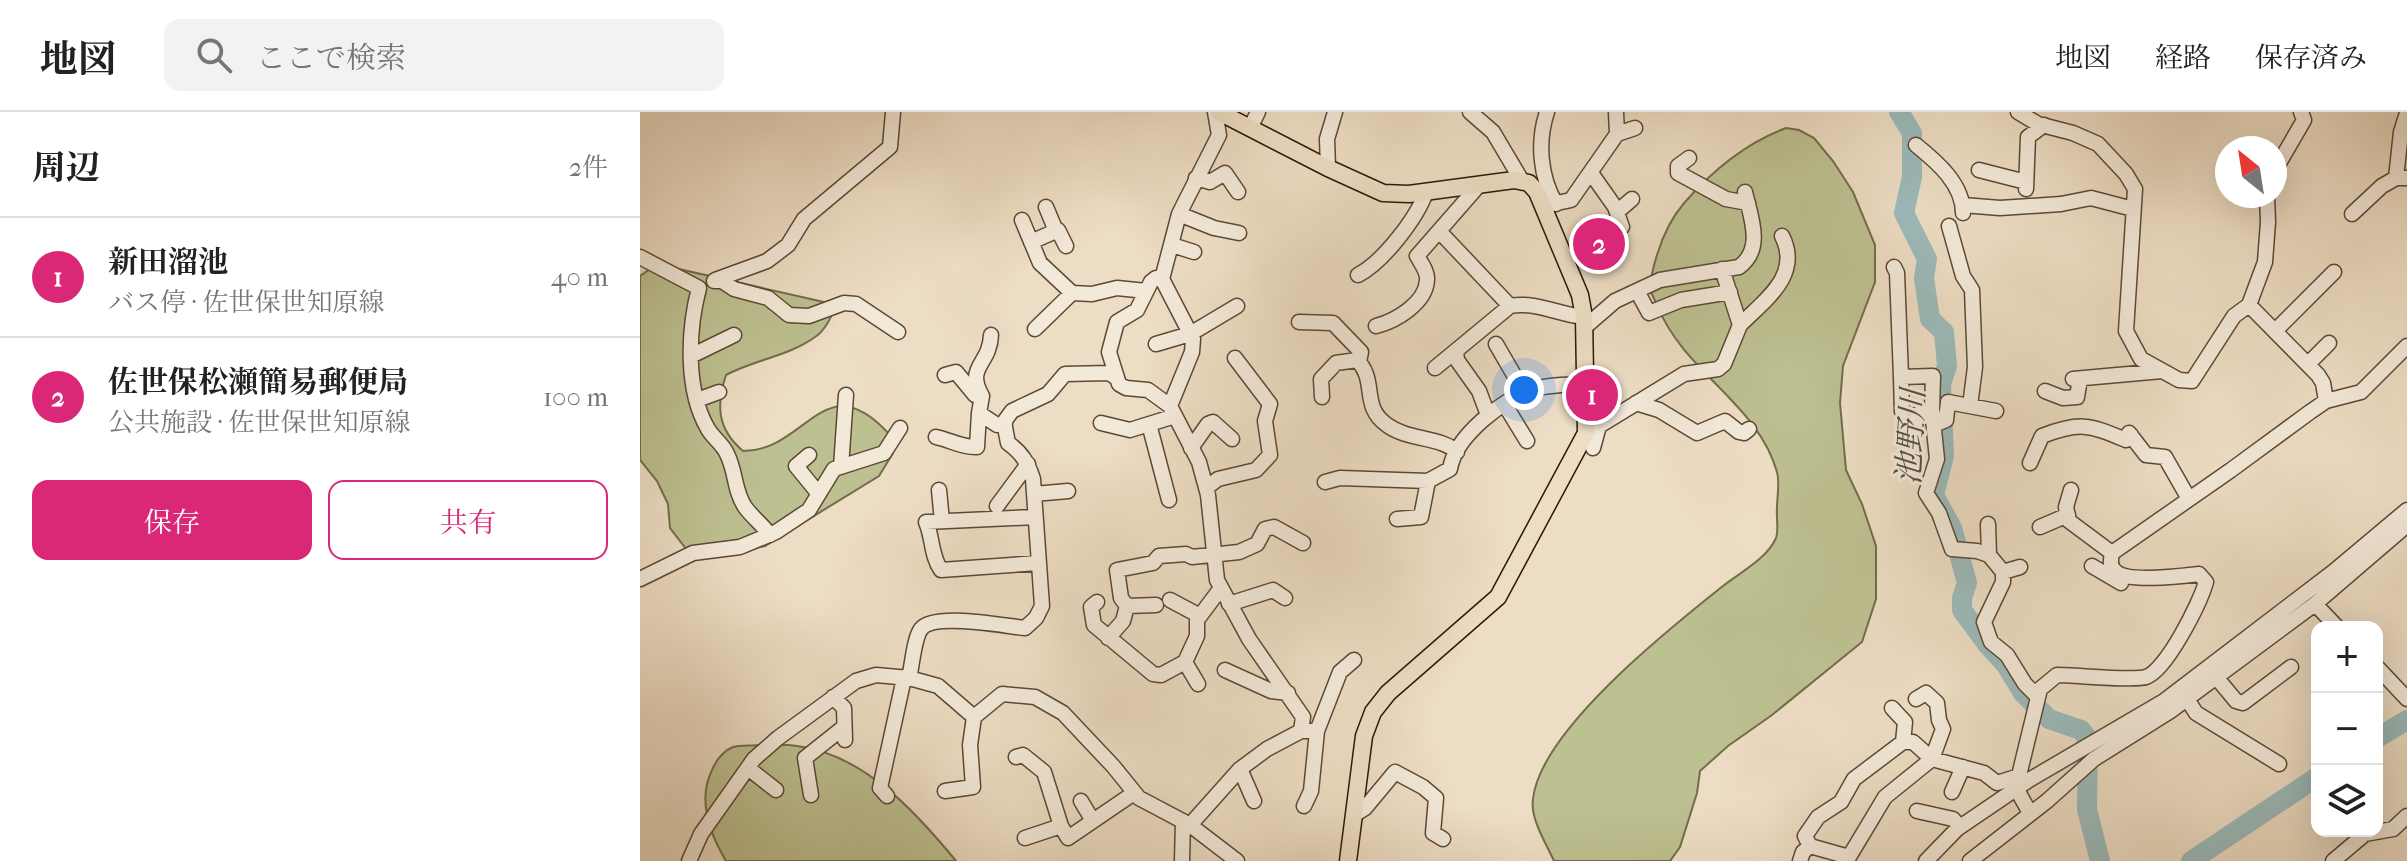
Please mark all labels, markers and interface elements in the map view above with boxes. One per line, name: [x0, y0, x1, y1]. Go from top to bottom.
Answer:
search box: [164, 19, 724, 91]
icon: search: [192, 33, 236, 77]
text: 地図: [40, 37, 116, 82]
text: ここで検索: [256, 41, 406, 76]
text: 地図: [2055, 41, 2111, 74]
text: 経路: [2155, 41, 2211, 74]
text: 保存済み: [2255, 41, 2367, 74]
north arrow: [2215, 136, 2287, 208]
text: 周辺: [32, 148, 100, 188]
text: 2件: [569, 152, 608, 183]
pin: 2: [1573, 214, 1625, 274]
text: 新田溜池: [108, 245, 228, 280]
text: 1: [53, 262, 63, 293]
text: 40 m: [551, 262, 608, 293]
text: バス停 · 佐世保世知原線: [108, 287, 384, 318]
text: 佐世保松瀬簡易郵便局: [108, 365, 408, 400]
pin: 1: [1566, 365, 1618, 425]
your location: [1504, 370, 1544, 410]
text: 2: [51, 382, 65, 413]
text: 100 m: [543, 382, 608, 413]
water label: 池野川: [1890, 385, 1932, 486]
text: 公共施設 · 佐世保世知原線: [108, 407, 410, 438]
button: 保存: [32, 480, 312, 560]
button: 共有: [328, 480, 608, 560]
map controls: [2311, 621, 2383, 837]
button: +: [2311, 621, 2383, 693]
button: −: [2311, 693, 2383, 765]
button: layers: [2311, 765, 2383, 837]

